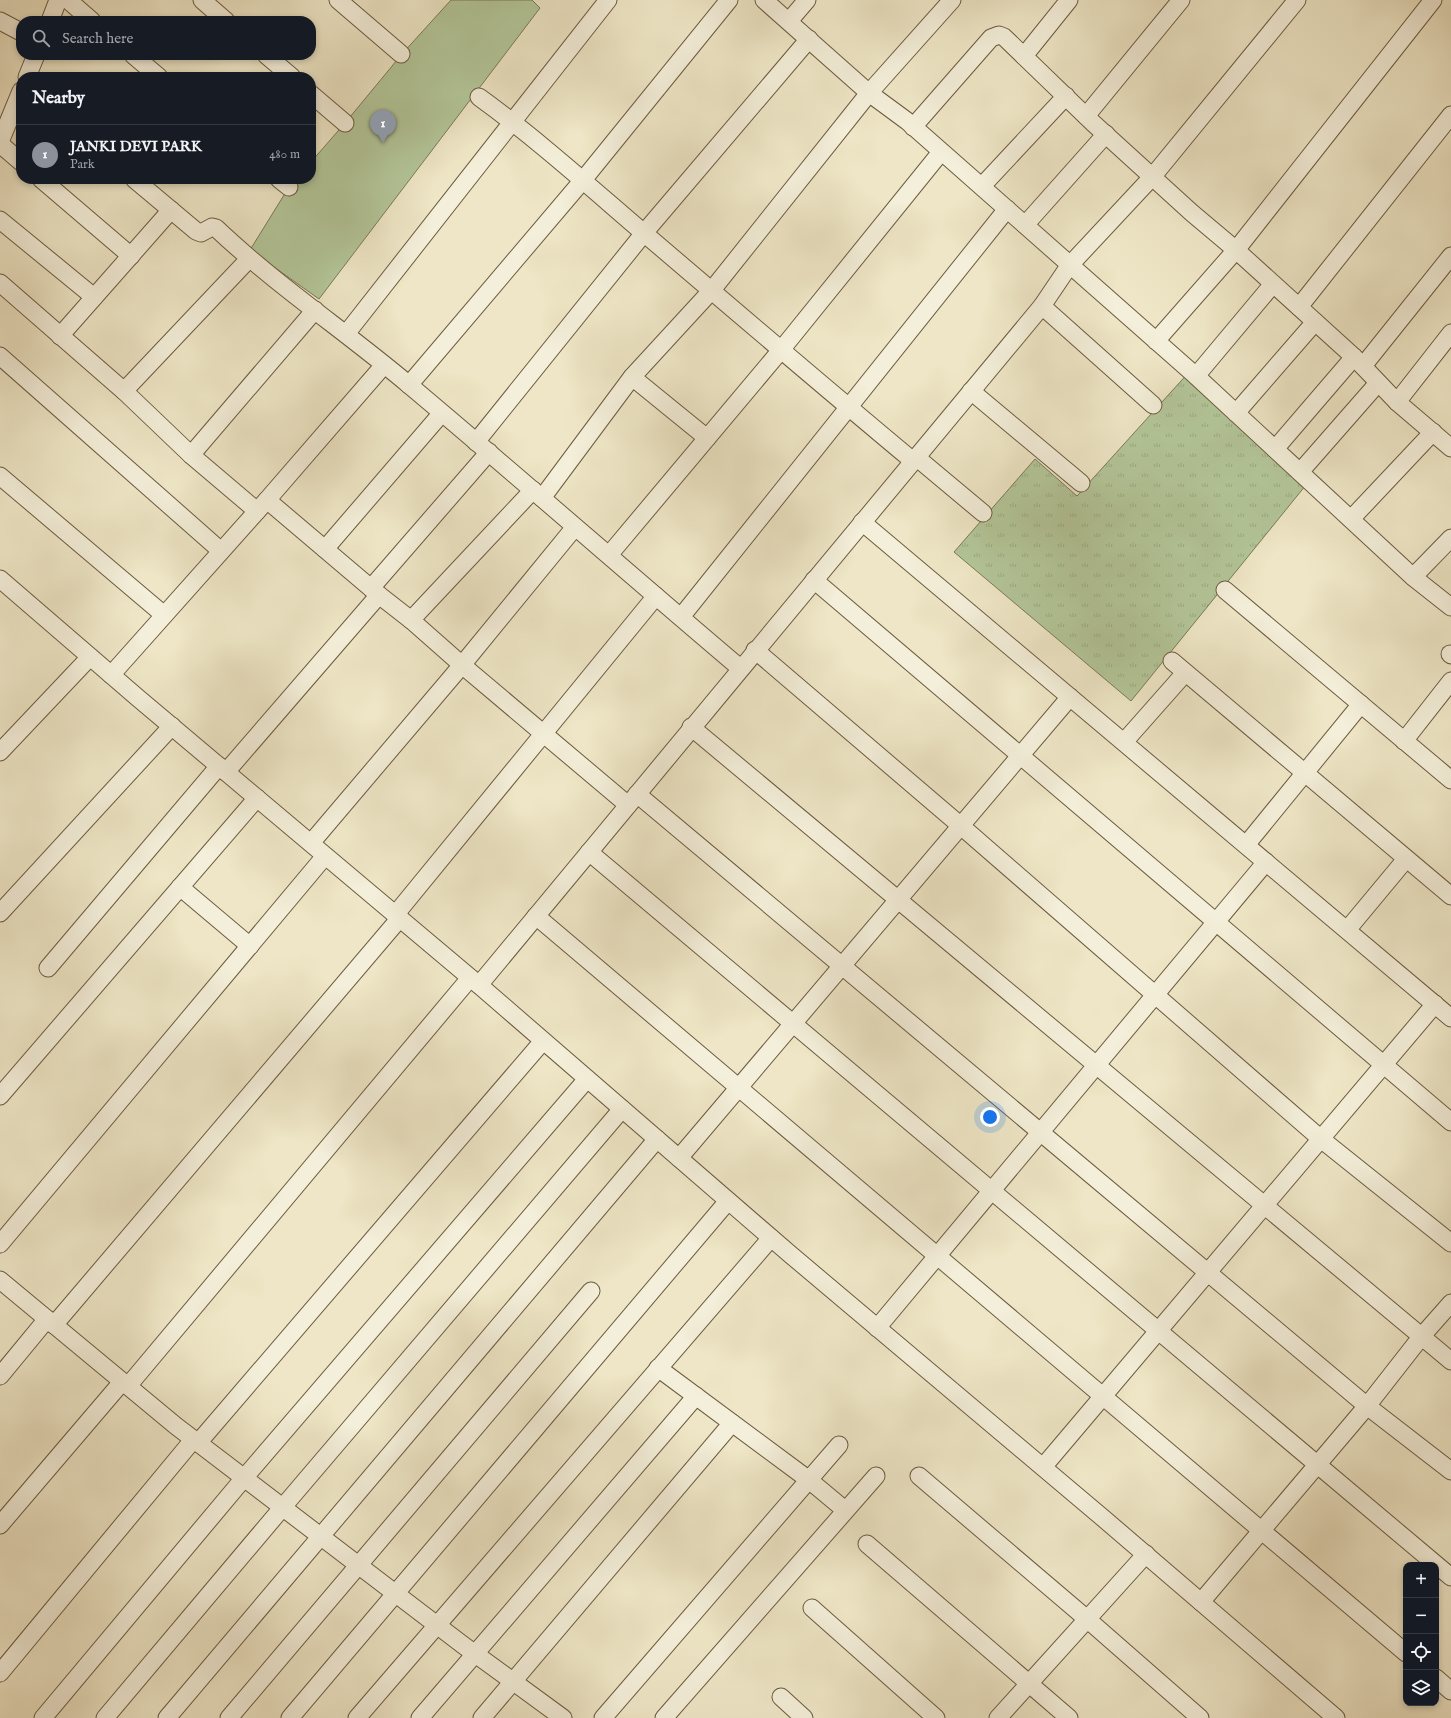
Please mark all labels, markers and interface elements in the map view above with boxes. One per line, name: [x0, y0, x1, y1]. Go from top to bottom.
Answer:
search box: [16, 16, 316, 60]
icon: search: [30, 27, 52, 49]
text: Search here: [62, 29, 133, 48]
text: Nearby: [32, 88, 85, 109]
pin: 1: [370, 110, 396, 143]
text: JANKI DEVI PARK: [70, 137, 202, 156]
text: 1: [43, 146, 47, 163]
text: 480 m: [269, 146, 300, 163]
text: Park: [70, 156, 95, 173]
your location: [980, 1107, 1000, 1127]
map controls: [1403, 1562, 1439, 1706]
button: +: [1403, 1562, 1439, 1598]
button: −: [1403, 1598, 1439, 1634]
button: locate: [1403, 1634, 1439, 1670]
button: layers: [1403, 1670, 1439, 1706]

